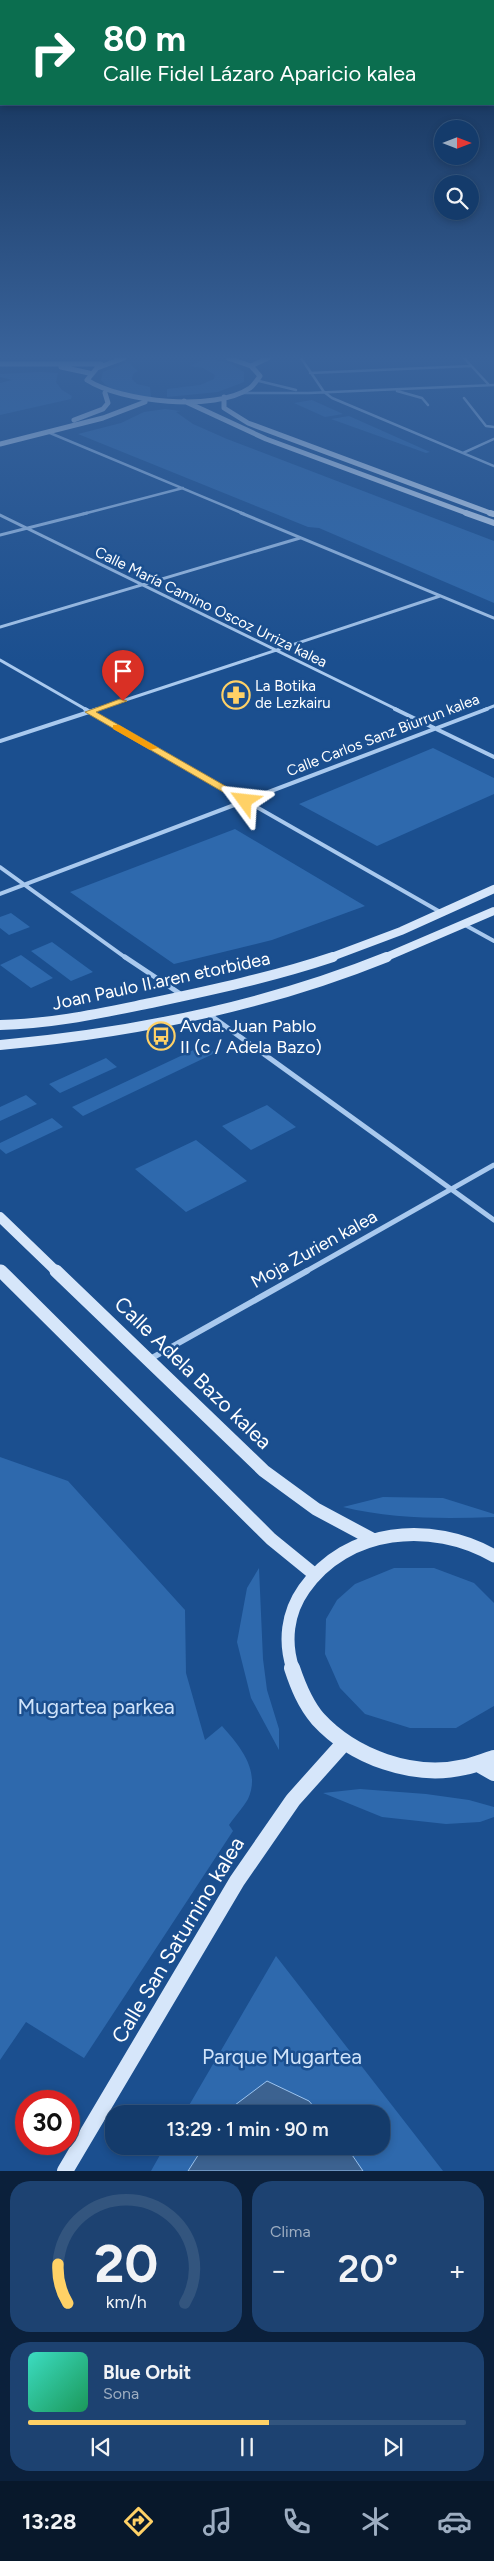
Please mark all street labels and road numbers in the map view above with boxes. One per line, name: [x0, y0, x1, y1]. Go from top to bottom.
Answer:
street label: Calle María Camino Oscoz Urriza kalea: [92, 543, 330, 671]
street label: Calle Carlos Sanz Biurrun kalea: [284, 690, 482, 780]
street label: Joan Paulo II.aren etorbidea: [50, 947, 272, 1015]
street label: Moja Zurien kalea: [247, 1205, 381, 1293]
street label: Calle Adela Bazo kalea: [110, 1291, 277, 1454]
street label: Calle San Saturnino kalea: [106, 1832, 249, 2047]

